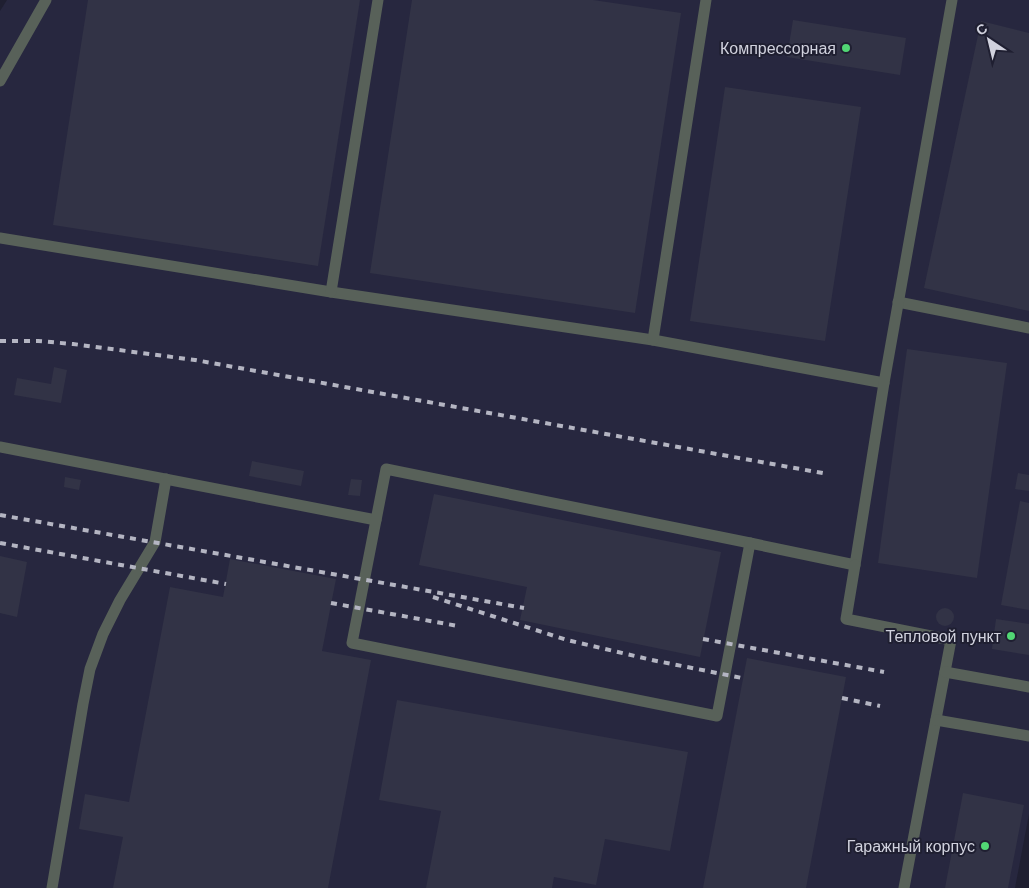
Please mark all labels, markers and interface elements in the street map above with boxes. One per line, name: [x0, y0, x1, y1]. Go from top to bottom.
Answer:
north arrow: [964, 15, 1014, 65]
text: С: [973, 20, 990, 39]
place label: Компрессорная: [720, 40, 836, 57]
marker: Компрессорная: [840, 42, 852, 54]
place label: Тепловой пункт: [886, 628, 1002, 645]
marker: Тепловой пункт: [1005, 630, 1017, 642]
place label: Гаражный корпус: [847, 838, 975, 855]
marker: Гаражный корпус: [979, 840, 991, 852]

